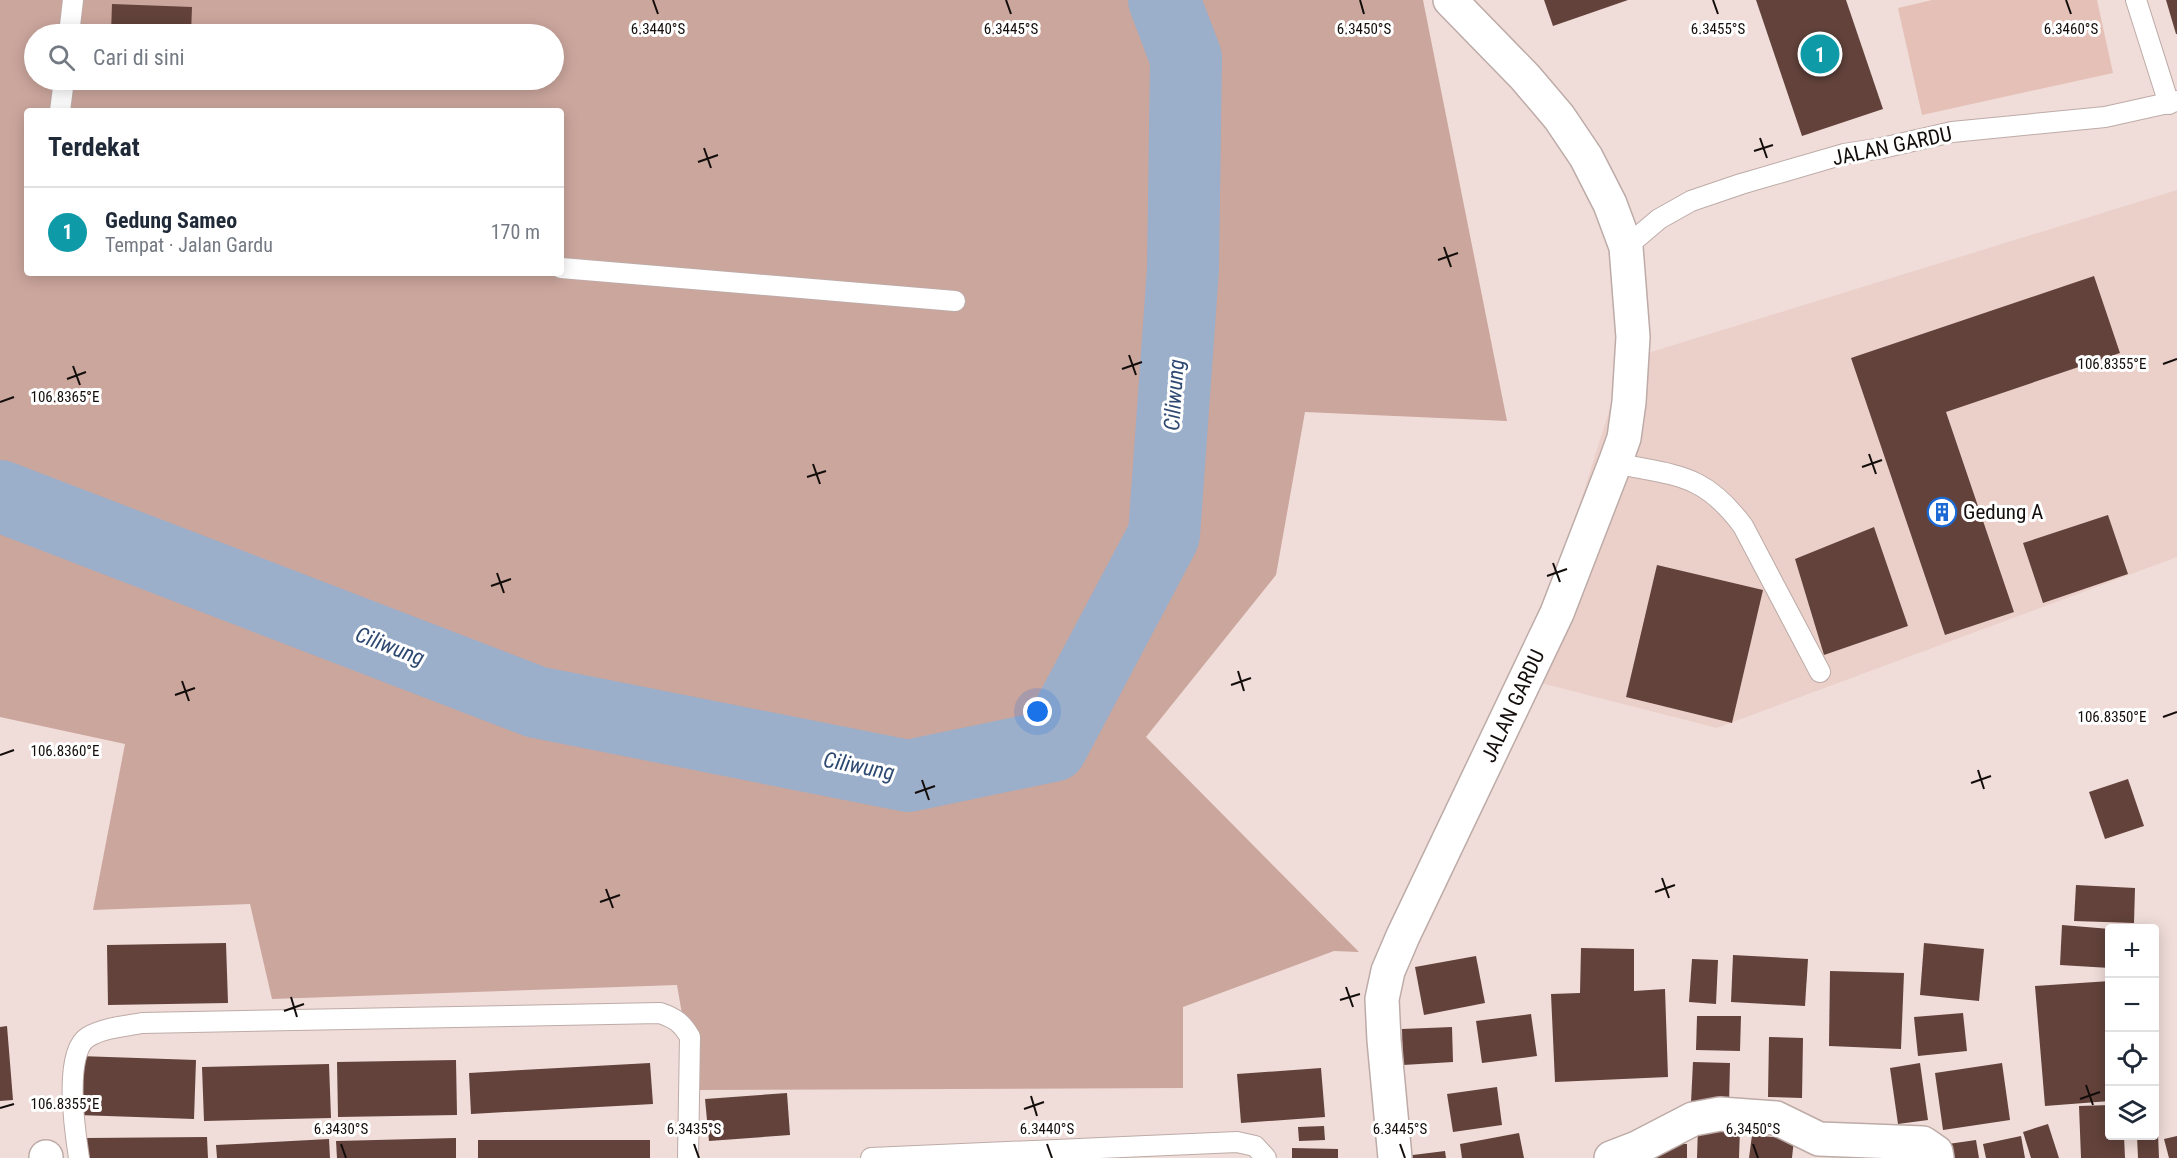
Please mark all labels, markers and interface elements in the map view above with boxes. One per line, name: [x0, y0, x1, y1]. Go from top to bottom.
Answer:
text: 6.3440°S: [631, 20, 685, 38]
text: 6.3445°S: [984, 20, 1038, 38]
text: 6.3450°S: [1337, 20, 1391, 38]
text: 6.3455°S: [1691, 20, 1745, 38]
text: 6.3460°S: [2044, 20, 2098, 38]
search box: [24, 24, 564, 90]
pin: 1: [1800, 32, 1840, 76]
icon: search: [45, 41, 78, 74]
text: Cari di sini: [93, 45, 185, 70]
street label: JALAN GARDU: [1830, 122, 1954, 170]
text: Terdekat: [48, 132, 140, 162]
text: Gedung Sameo: [105, 208, 237, 233]
text: 1: [62, 220, 73, 244]
text: 170 m: [491, 220, 540, 244]
text: Tempat · Jalan Gardu: [105, 233, 273, 257]
text: 106.8355°E: [2078, 355, 2146, 373]
water label: Ciliwung: [1159, 358, 1189, 432]
text: 106.8365°E: [31, 388, 99, 406]
building icon: Gedung A: [1926, 496, 1958, 528]
place label: Gedung A: [1963, 500, 2043, 524]
water label: Ciliwung: [352, 621, 428, 671]
street label: JALAN GARDU: [1476, 646, 1550, 766]
your location: [1023, 697, 1052, 726]
text: 106.8350°E: [2078, 708, 2146, 726]
text: 106.8360°E: [31, 742, 99, 760]
water label: Ciliwung: [821, 747, 897, 785]
map controls: [2105, 924, 2159, 1140]
button: +: [2105, 924, 2159, 978]
button: −: [2105, 978, 2159, 1032]
button: locate: [2105, 1032, 2159, 1086]
button: layers: [2105, 1086, 2159, 1140]
text: 106.8355°E: [31, 1095, 99, 1113]
text: 6.3430°S: [314, 1120, 368, 1138]
text: 6.3435°S: [667, 1120, 721, 1138]
text: 6.3440°S: [1020, 1120, 1074, 1138]
text: 6.3445°S: [1373, 1120, 1427, 1138]
text: 6.3450°S: [1726, 1120, 1780, 1138]

